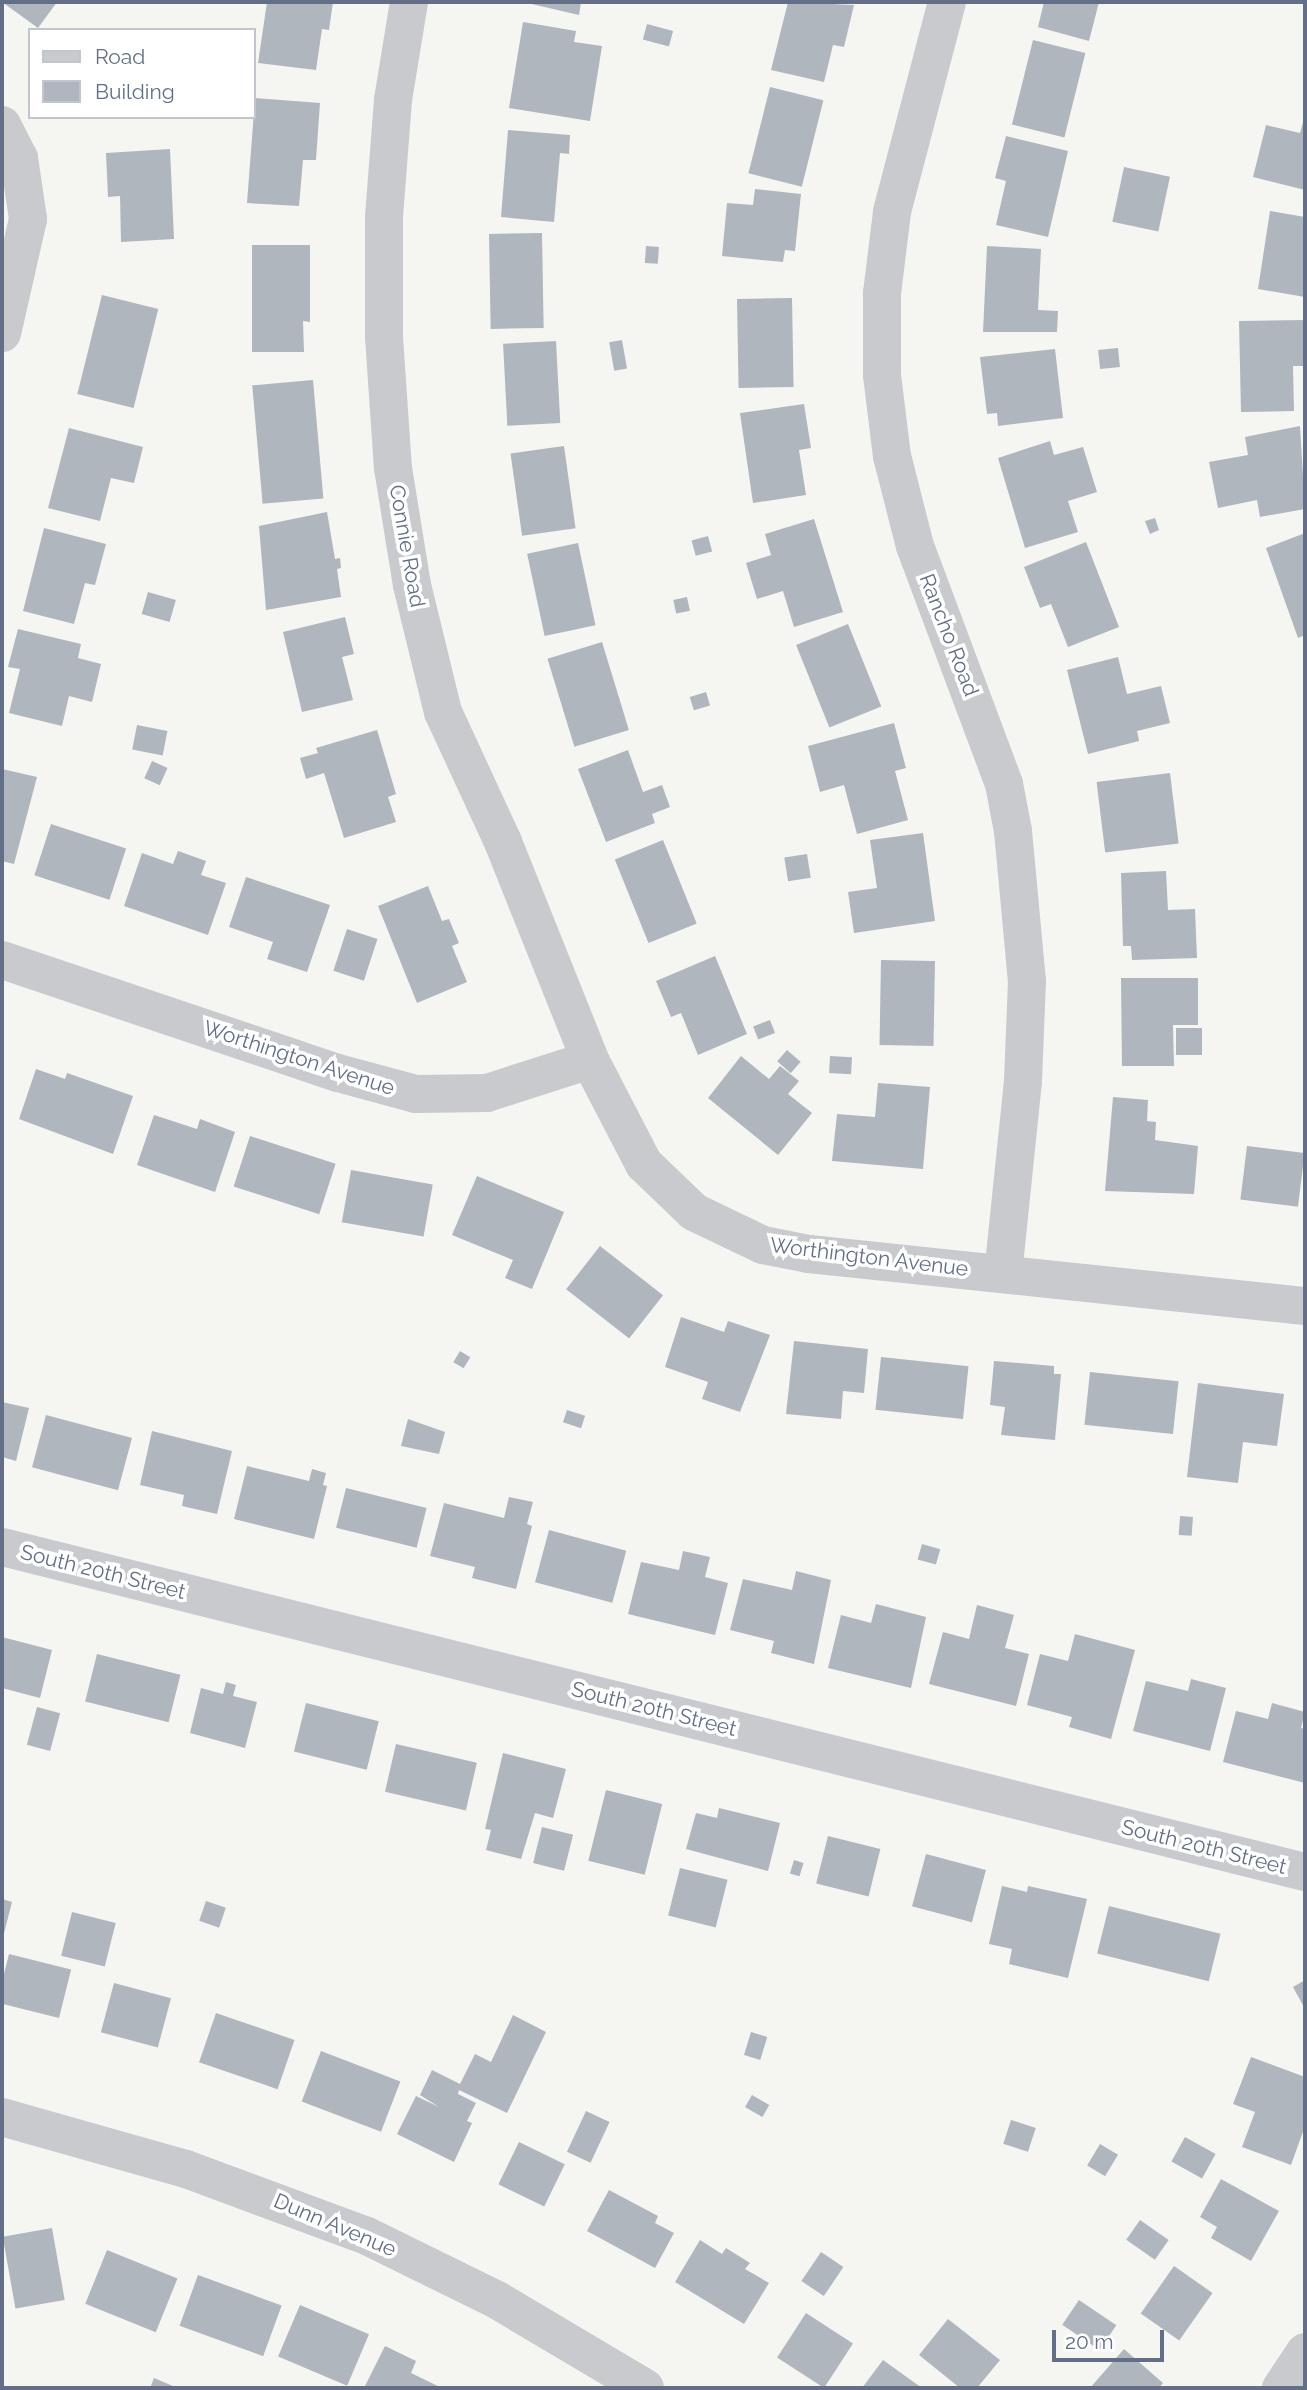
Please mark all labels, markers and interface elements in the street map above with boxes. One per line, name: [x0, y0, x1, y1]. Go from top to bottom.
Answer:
legend: [28, 28, 256, 119]
text: Road: [95, 44, 145, 69]
text: Building: [95, 79, 175, 104]
street label: Connie Road: [384, 483, 430, 609]
street label: Rancho Road: [914, 570, 984, 700]
street label: Worthington Avenue: [200, 1015, 398, 1101]
street label: Worthington Avenue: [768, 1232, 970, 1282]
street label: South 20th Street: [18, 1539, 188, 1605]
street label: South 20th Street: [569, 1676, 739, 1742]
street label: South 20th Street: [1119, 1814, 1289, 1880]
street label: Dunn Avenue: [270, 2188, 400, 2262]
scale bar: [1055, 2316, 1167, 2360]
text: 20 m: [1065, 2329, 1113, 2354]

